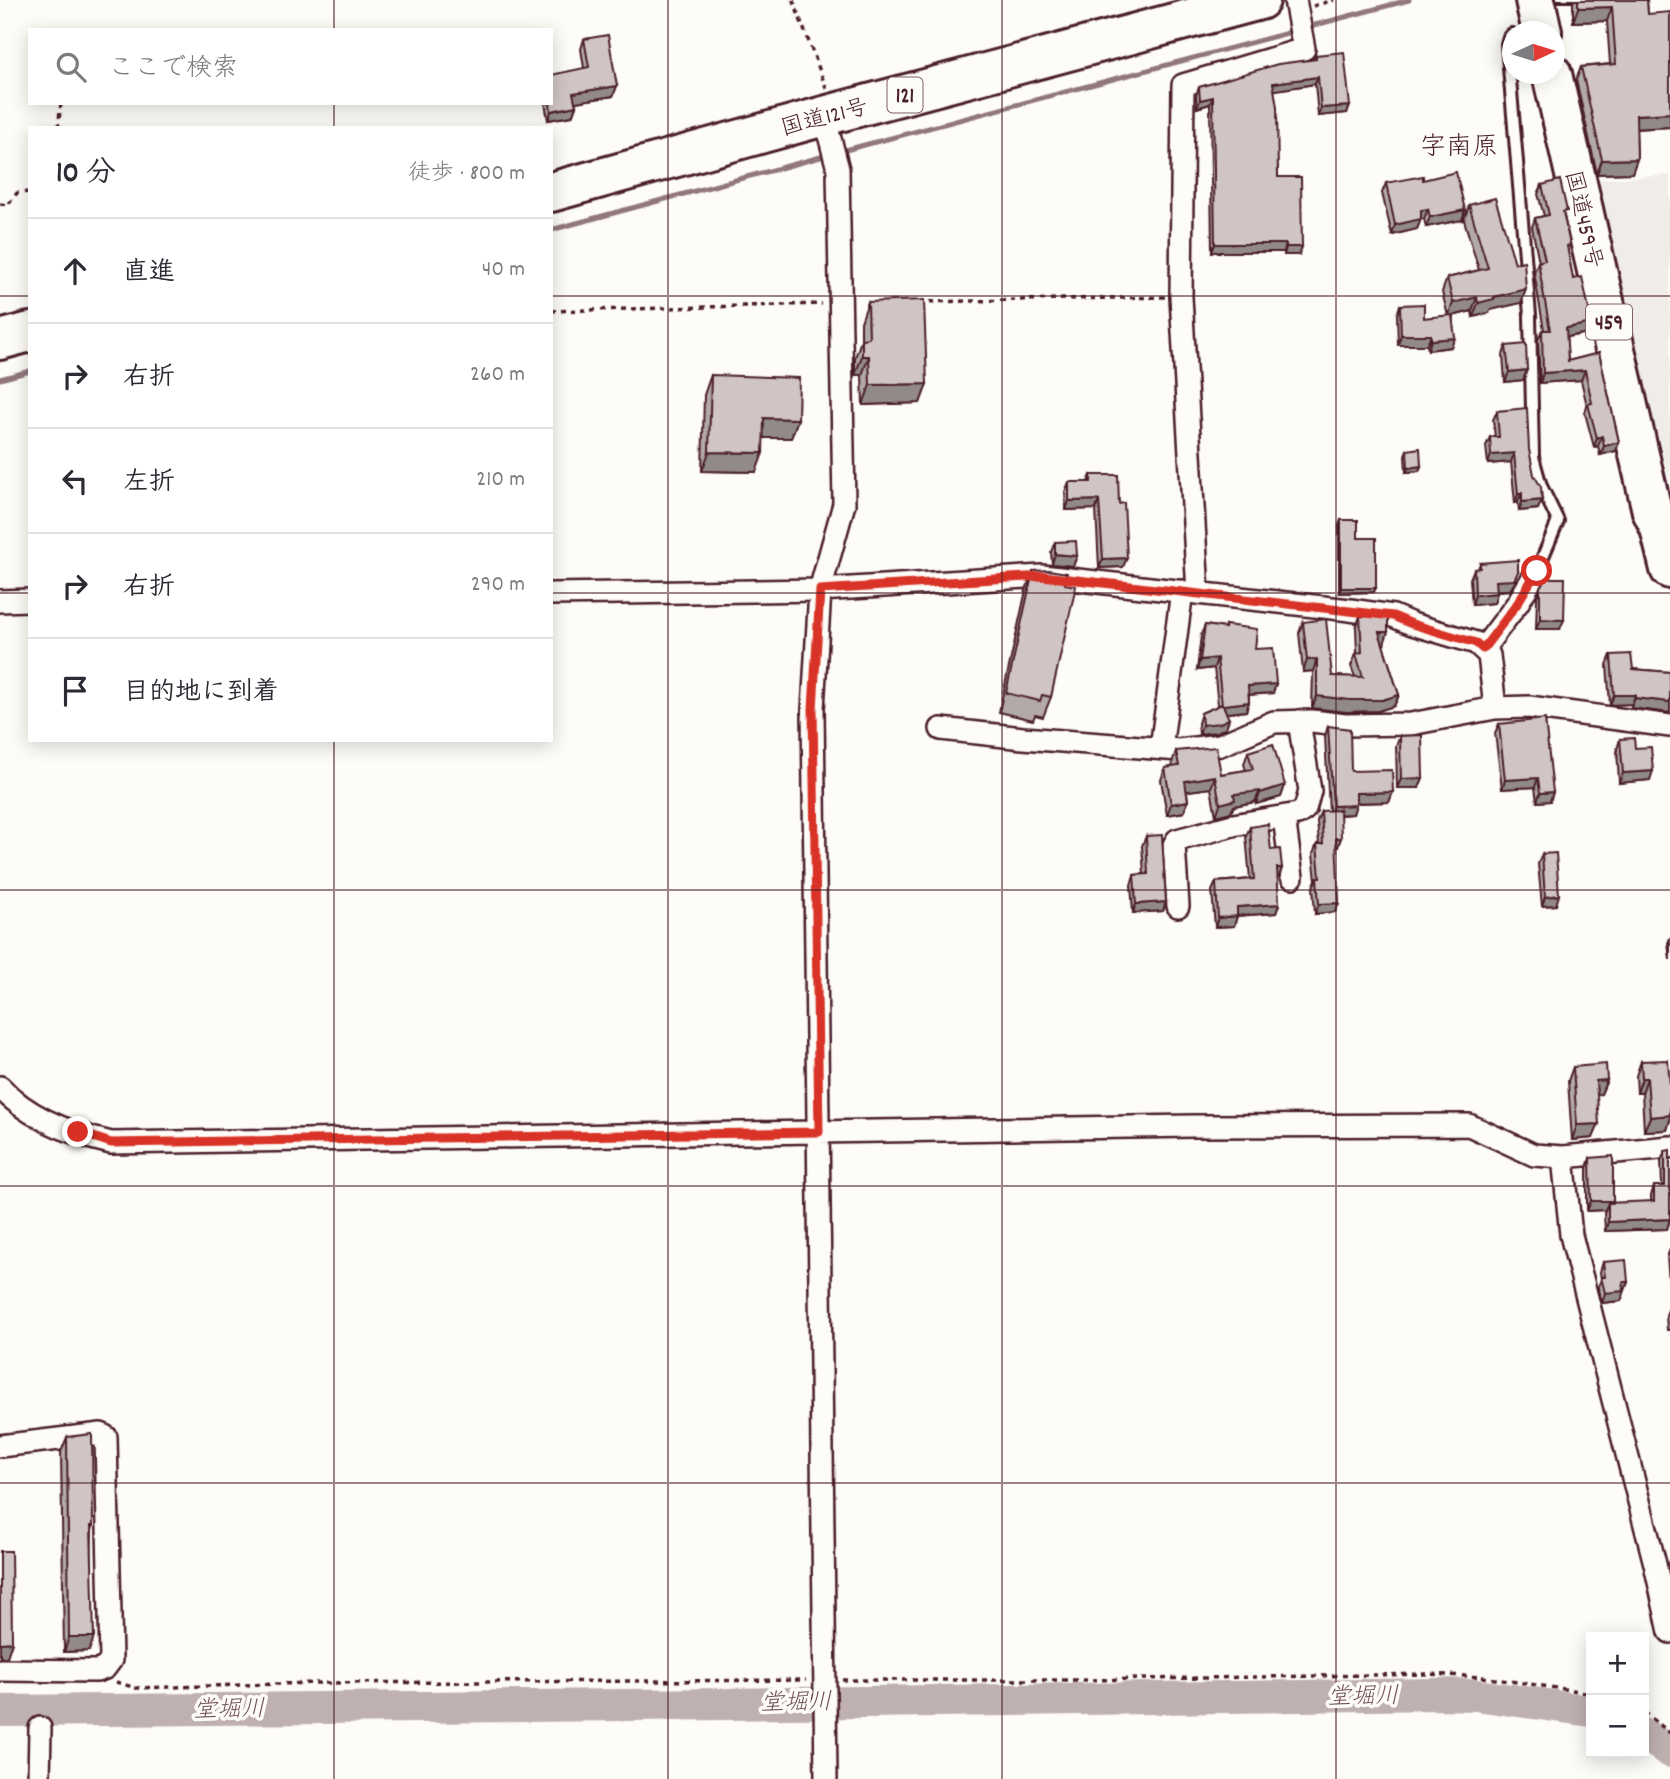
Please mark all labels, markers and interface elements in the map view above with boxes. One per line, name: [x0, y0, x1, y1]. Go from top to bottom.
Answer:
north arrow: [1502, 21, 1565, 84]
search box: [28, 28, 553, 105]
icon: search: [52, 48, 90, 86]
text: ここで検索: [108, 51, 238, 88]
road number: 121: [888, 78, 922, 112]
street label: 国道121号: [778, 92, 872, 147]
district label: 字南原: [1420, 130, 1498, 167]
text: 10 分: [56, 154, 116, 197]
text: 徒歩 · 800 m: [408, 158, 525, 191]
street label: 国道459号: [1554, 167, 1609, 272]
icon: ahead: [56, 252, 94, 290]
text: 40 m: [482, 254, 525, 287]
text: 直進: [123, 255, 175, 292]
road number: 459: [1586, 304, 1632, 340]
icon: right: [56, 357, 94, 395]
text: 260 m: [470, 359, 525, 392]
text: 右折: [123, 360, 175, 397]
icon: left: [56, 462, 94, 500]
text: 210 m: [476, 464, 525, 497]
text: 左折: [123, 465, 175, 502]
route start: [1521, 555, 1552, 586]
icon: right: [56, 567, 94, 605]
text: 290 m: [471, 569, 525, 602]
text: 右折: [123, 570, 175, 607]
icon: arrive: [56, 672, 94, 710]
text: 目的地に到着: [123, 675, 279, 712]
route end: [62, 1116, 93, 1147]
map controls: [1586, 1632, 1649, 1758]
button: +: [1586, 1632, 1649, 1695]
water label: 堂堀川: [1327, 1680, 1399, 1716]
water label: 堂堀川: [760, 1686, 832, 1722]
water label: 堂堀川: [193, 1693, 265, 1729]
button: −: [1586, 1695, 1649, 1758]

